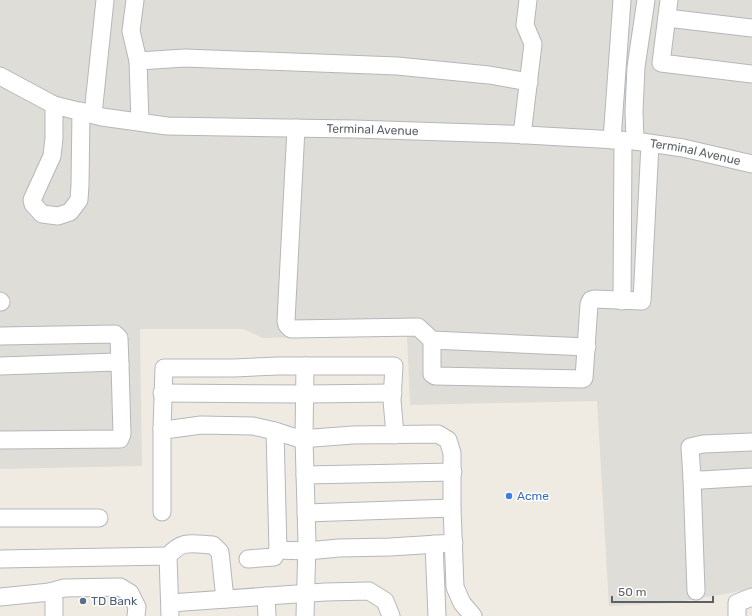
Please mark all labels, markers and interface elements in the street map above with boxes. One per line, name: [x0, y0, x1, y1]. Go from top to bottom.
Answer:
street label: Terminal Avenue: [326, 122, 419, 138]
street label: Terminal Avenue: [649, 136, 742, 168]
place label: Acme: [517, 489, 549, 503]
marker: Acme: [504, 491, 514, 501]
scale bar: [612, 578, 713, 604]
text: 50 m: [618, 585, 646, 599]
place label: TD Bank: [91, 594, 138, 608]
marker: TD Bank: [78, 596, 88, 606]

